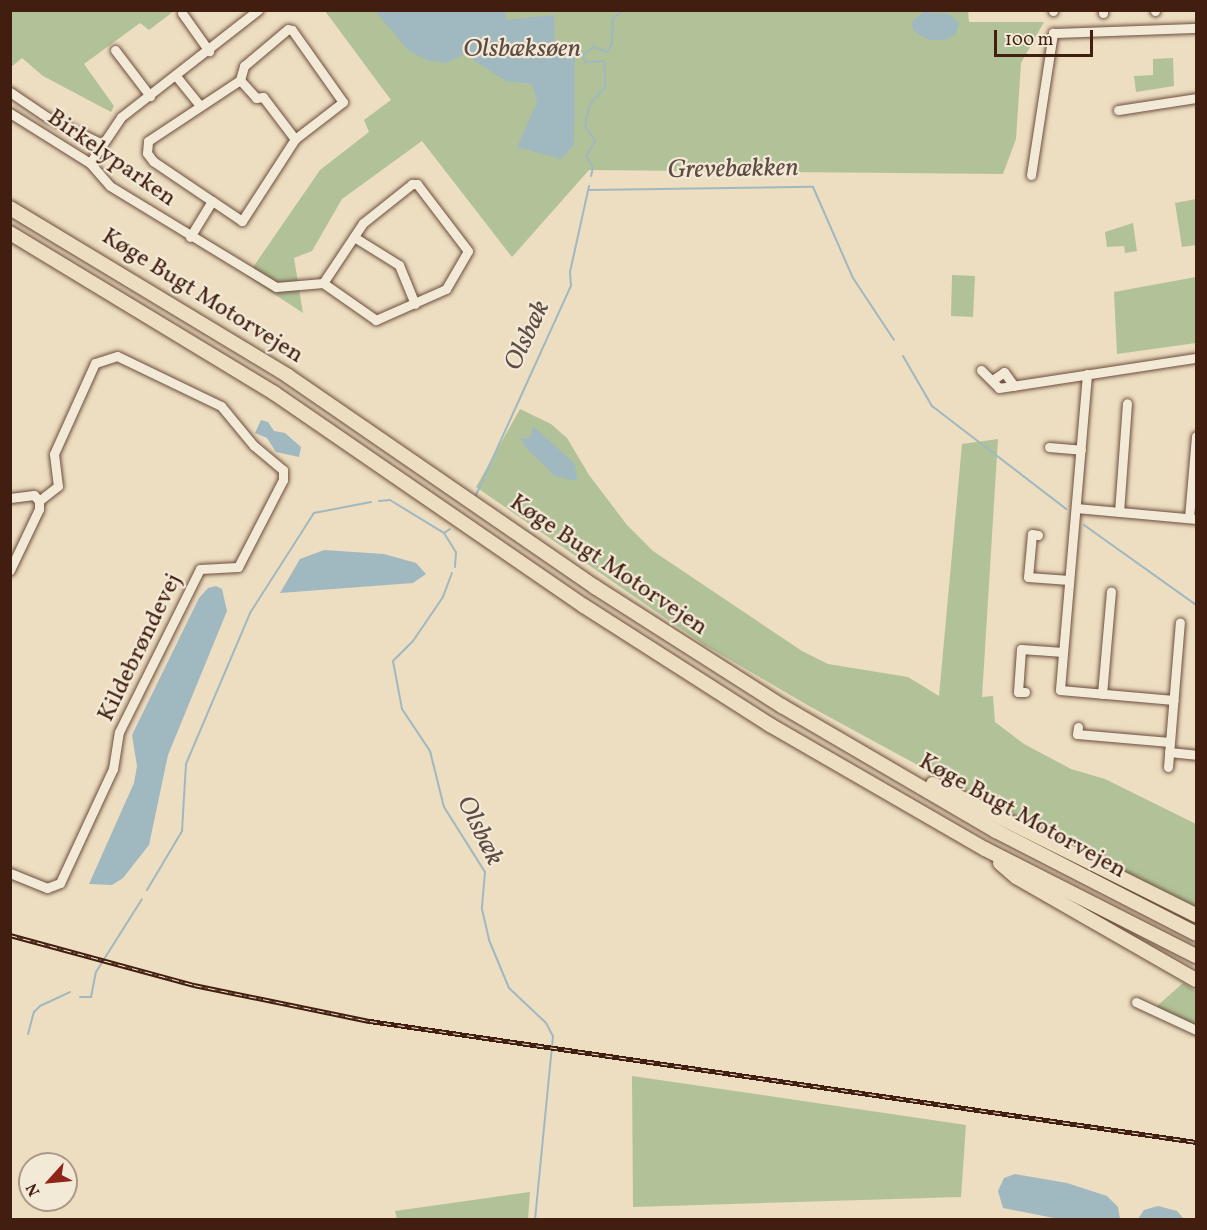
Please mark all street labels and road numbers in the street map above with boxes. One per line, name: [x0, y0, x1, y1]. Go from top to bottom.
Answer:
street label: Birkelyparken: [41, 104, 181, 214]
street label: Køge Bugt Motorvejen: [96, 223, 308, 371]
street label: Køge Bugt Motorvejen: [504, 489, 712, 643]
street label: Kildebrøndevej: [93, 569, 189, 727]
street label: Køge Bugt Motorvejen: [913, 748, 1131, 886]

